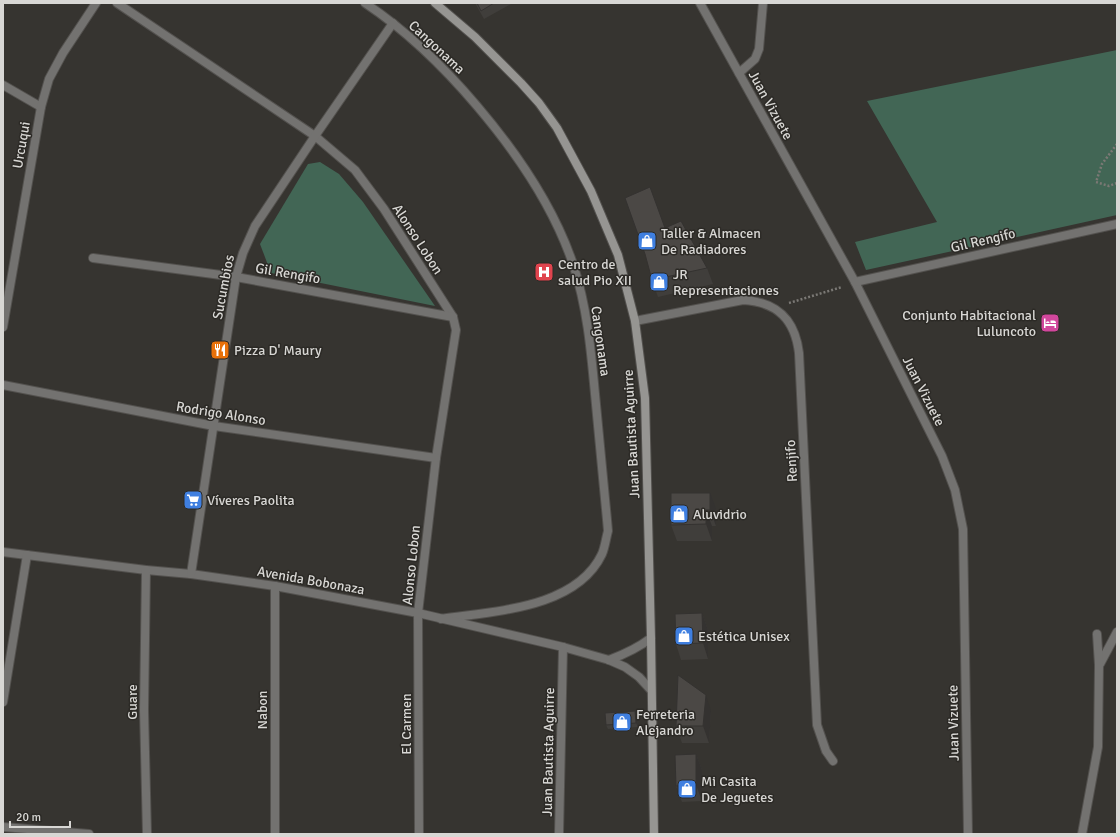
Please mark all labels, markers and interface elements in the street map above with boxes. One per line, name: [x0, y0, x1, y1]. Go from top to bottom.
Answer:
street label: Cangonama: [405, 17, 468, 78]
street label: Juan Vizuete: [745, 68, 796, 143]
street label: Urcuqui: [9, 120, 34, 170]
street label: Alonso Lobon: [389, 201, 447, 278]
place label: Taller & Almacen De Radiadores: [661, 225, 761, 258]
street label: Gil Rengifo: [949, 225, 1017, 256]
shop icon: Taller & Almacen De Radiadores: [636, 230, 658, 252]
street label: Sucumbios: [209, 253, 238, 321]
place label: Centro de salud Pio XII: [558, 256, 632, 289]
street label: Gil Rengifo: [254, 259, 322, 288]
hospital icon: Centro de salud Pio XII: [533, 261, 555, 283]
place label: JR Representaciones: [673, 266, 779, 299]
shop icon: JR Representaciones: [648, 271, 670, 293]
street label: Cangonama: [587, 305, 614, 377]
place label: Conjunto Habitacional Luluncoto: [902, 307, 1036, 340]
hotel icon: Conjunto Habitacional Luluncoto: [1039, 312, 1061, 334]
restaurant icon: Pizza D' Maury: [209, 339, 231, 361]
place label: Pizza D' Maury: [234, 342, 322, 359]
street label: Juan Vizuete: [899, 353, 948, 429]
street label: Juan Bautista Aguirre: [620, 369, 643, 499]
street label: Rodrigo Alonso: [175, 398, 267, 429]
street label: Renjifo: [782, 439, 801, 483]
supermarket icon: Víveres Paolita: [182, 489, 204, 511]
place label: Víveres Paolita: [207, 492, 295, 509]
shop icon: Aluvidrio: [668, 503, 690, 525]
place label: Aluvidrio: [693, 506, 747, 523]
street label: Alonso Lobon: [399, 524, 424, 606]
street label: Avenida Bobonaza: [256, 563, 366, 598]
shop icon: Estética Unisex: [673, 625, 695, 647]
place label: Estética Unisex: [698, 628, 790, 645]
street label: Guare: [124, 684, 141, 720]
street label: Juan Vizuete: [944, 685, 963, 761]
street label: Juan Bautista Aguirre: [539, 687, 558, 817]
street label: Nabon: [254, 691, 271, 729]
street label: El Carmen: [398, 693, 415, 755]
place label: Ferreteria Alejandro: [636, 706, 695, 739]
shop icon: Ferreteria Alejandro: [611, 711, 633, 733]
place label: Mi Casita De Jeguetes: [701, 773, 773, 806]
shop icon: Mi Casita De Jeguetes: [676, 778, 698, 800]
scale bar: [10, 803, 70, 829]
text: 20 m: [16, 810, 41, 825]

